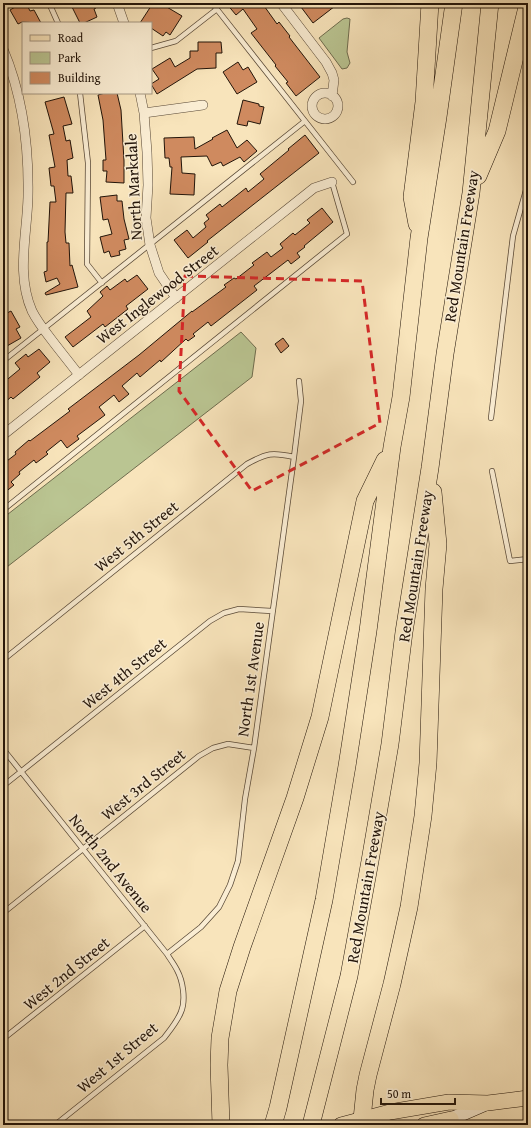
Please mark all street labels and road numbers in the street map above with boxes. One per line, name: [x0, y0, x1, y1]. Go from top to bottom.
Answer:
street label: North Markdale: [118, 133, 148, 241]
street label: Red Mountain Freeway: [437, 168, 485, 324]
street label: West Inglewood Street: [91, 238, 224, 350]
street label: Red Mountain Freeway: [391, 488, 439, 644]
street label: West 5th Street: [89, 494, 184, 578]
street label: North 1st Avenue: [230, 620, 270, 738]
street label: West 4th Street: [77, 631, 172, 715]
street label: West 3rd Street: [96, 742, 191, 826]
street label: North 2nd Avenue: [64, 808, 158, 918]
street label: Red Mountain Freeway: [340, 809, 390, 965]
street label: West 2nd Street: [18, 930, 115, 1015]
street label: West 1st Street: [71, 1016, 163, 1098]

